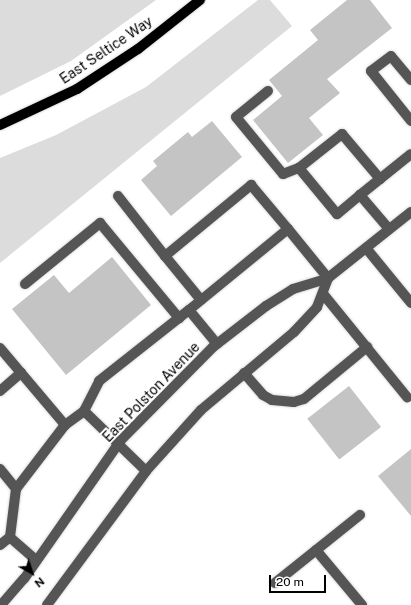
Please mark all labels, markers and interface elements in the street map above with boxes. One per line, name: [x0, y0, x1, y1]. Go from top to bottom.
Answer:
street label: East Seltice Way: [56, 13, 156, 87]
street label: East Polston Avenue: [99, 339, 203, 445]
north arrow: [12, 553, 52, 593]
scale bar: [271, 567, 328, 593]
text: N: [32, 575, 47, 590]
text: 20 m: [276, 575, 304, 589]

